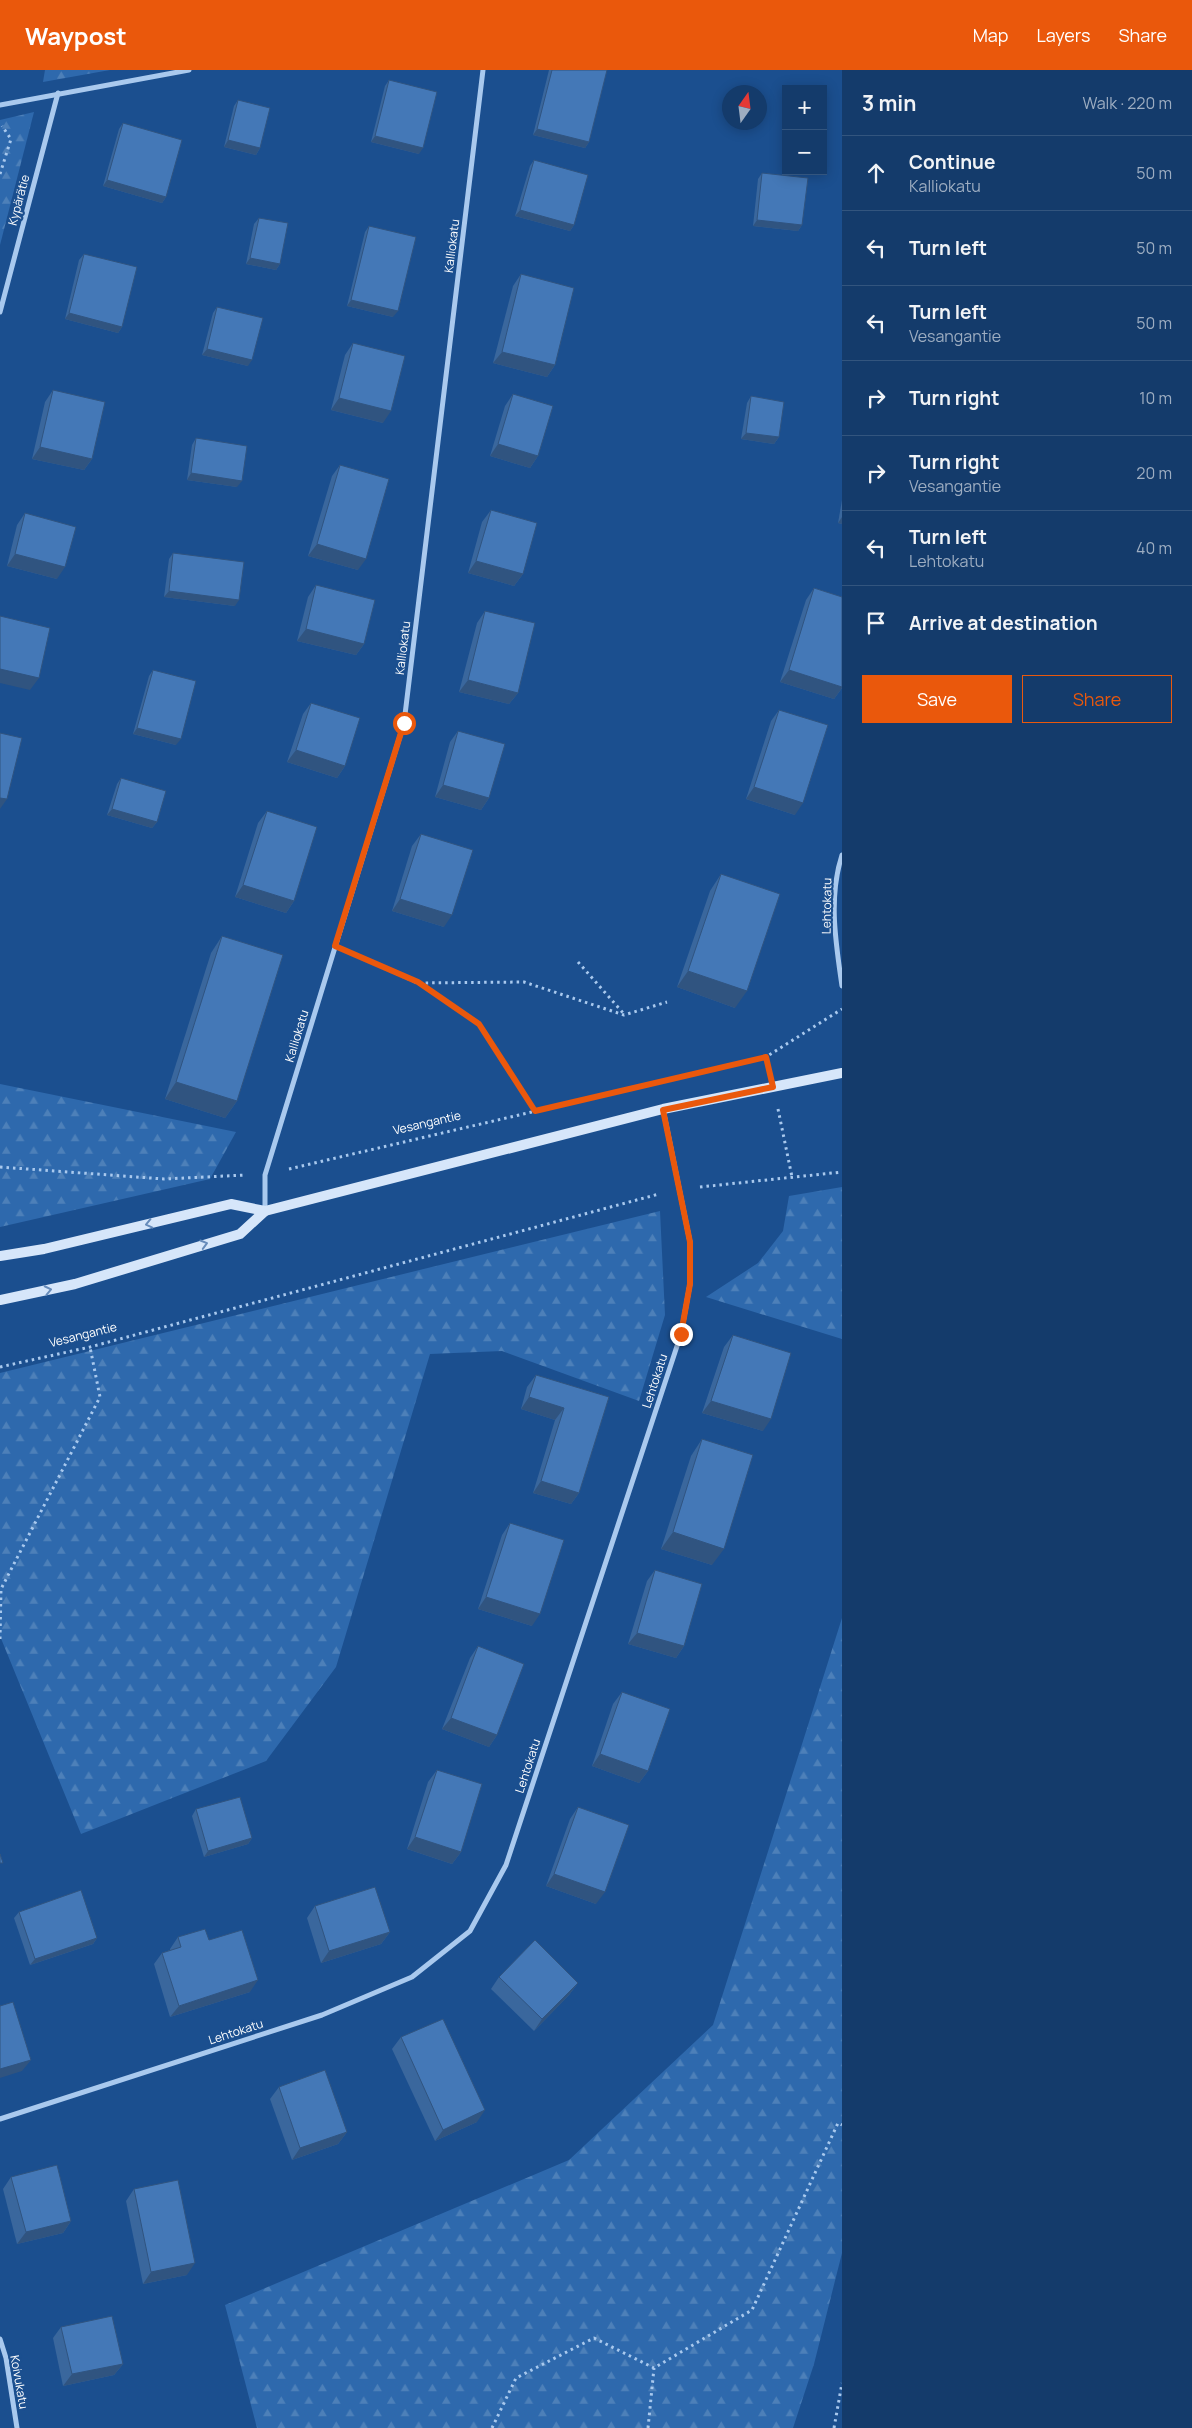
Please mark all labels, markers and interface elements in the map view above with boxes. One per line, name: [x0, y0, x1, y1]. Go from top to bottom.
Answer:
text: Waypost: [25, 19, 127, 52]
text: Map: [973, 23, 1008, 47]
text: Layers: [1036, 23, 1090, 47]
text: Share: [1118, 23, 1167, 47]
north arrow: [722, 85, 767, 130]
map controls: [782, 85, 827, 175]
button: +: [782, 85, 827, 130]
text: 3 min: [862, 89, 916, 117]
text: Walk · 220 m: [1082, 92, 1172, 114]
button: −: [782, 130, 827, 175]
text: Continue: [909, 149, 995, 175]
icon: ahead: [862, 159, 890, 187]
text: 50 m: [1136, 162, 1172, 184]
street label: Kypärätie: [4, 173, 33, 227]
text: Kalliokatu: [909, 175, 981, 197]
street label: Kalliokatu: [440, 218, 463, 274]
icon: left: [862, 234, 890, 262]
text: Turn left: [909, 235, 987, 261]
text: 50 m: [1136, 237, 1172, 259]
text: Turn left: [909, 299, 987, 325]
icon: left: [862, 309, 890, 337]
text: 50 m: [1136, 312, 1172, 334]
text: Vesangantie: [909, 325, 1001, 347]
icon: right: [862, 384, 890, 412]
text: Turn right: [909, 385, 999, 411]
text: 10 m: [1139, 387, 1172, 409]
text: Turn right: [909, 449, 999, 475]
icon: right: [862, 459, 890, 487]
text: 20 m: [1136, 462, 1172, 484]
text: Vesangantie: [909, 475, 1001, 497]
text: Turn left: [909, 524, 987, 550]
icon: left: [862, 534, 890, 562]
text: 40 m: [1136, 537, 1172, 559]
text: Lehtokatu: [909, 550, 984, 572]
icon: arrive: [862, 609, 890, 637]
text: Arrive at destination: [909, 610, 1098, 636]
street label: Kalliokatu: [391, 620, 414, 676]
button: Save: [862, 675, 1012, 723]
button: Share: [1022, 675, 1172, 723]
route start: [393, 712, 416, 735]
street label: Lehtokatu: [818, 878, 835, 934]
street label: Kalliokatu: [281, 1008, 313, 1064]
street label: Vesangantie: [391, 1106, 462, 1139]
one-way arrow: [145, 1218, 154, 1229]
one-way arrow: [199, 1240, 207, 1250]
one-way arrow: [43, 1285, 52, 1295]
street label: Vesangantie: [47, 1318, 118, 1351]
route end: [670, 1323, 693, 1346]
street label: Lehtokatu: [638, 1351, 671, 1410]
street label: Lehtokatu: [511, 1736, 544, 1795]
street label: Lehtokatu: [206, 2015, 265, 2048]
street label: Koivukatu: [6, 2354, 33, 2410]

